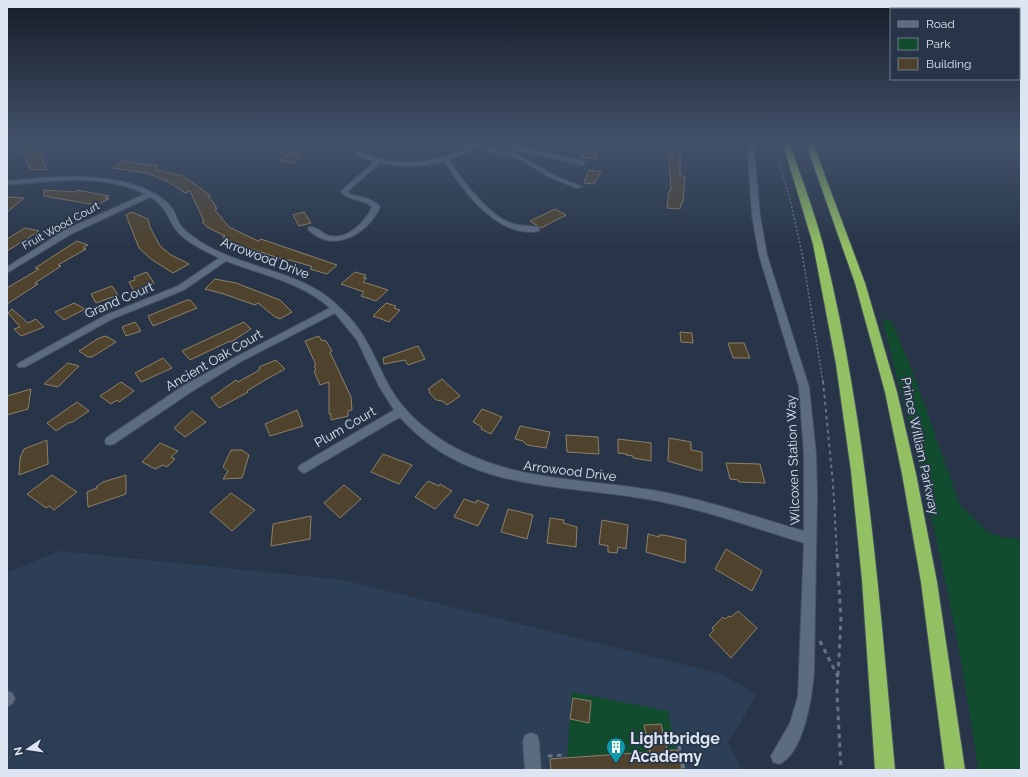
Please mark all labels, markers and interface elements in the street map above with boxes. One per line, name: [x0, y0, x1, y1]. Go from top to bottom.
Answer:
legend: [890, 8, 1020, 80]
text: Road: [926, 17, 955, 31]
text: Park: [926, 37, 951, 51]
text: Building: [926, 57, 972, 71]
street label: Fruit Wood Court: [20, 199, 102, 253]
street label: Arrowood Drive: [219, 234, 312, 282]
street label: Grand Court: [82, 279, 156, 321]
street label: Ancient Oak Court: [163, 326, 266, 394]
street label: Prince William Parkway: [898, 376, 942, 516]
street label: Wilcoxen Station Way: [783, 394, 803, 526]
street label: Plum Court: [312, 403, 379, 450]
street label: Arrowood Drive: [523, 458, 618, 484]
north arrow: [8, 729, 48, 769]
place label: Lightbridge Academy: [630, 729, 720, 766]
building icon: Lightbridge Academy: [605, 736, 627, 764]
text: N: [11, 746, 26, 757]

